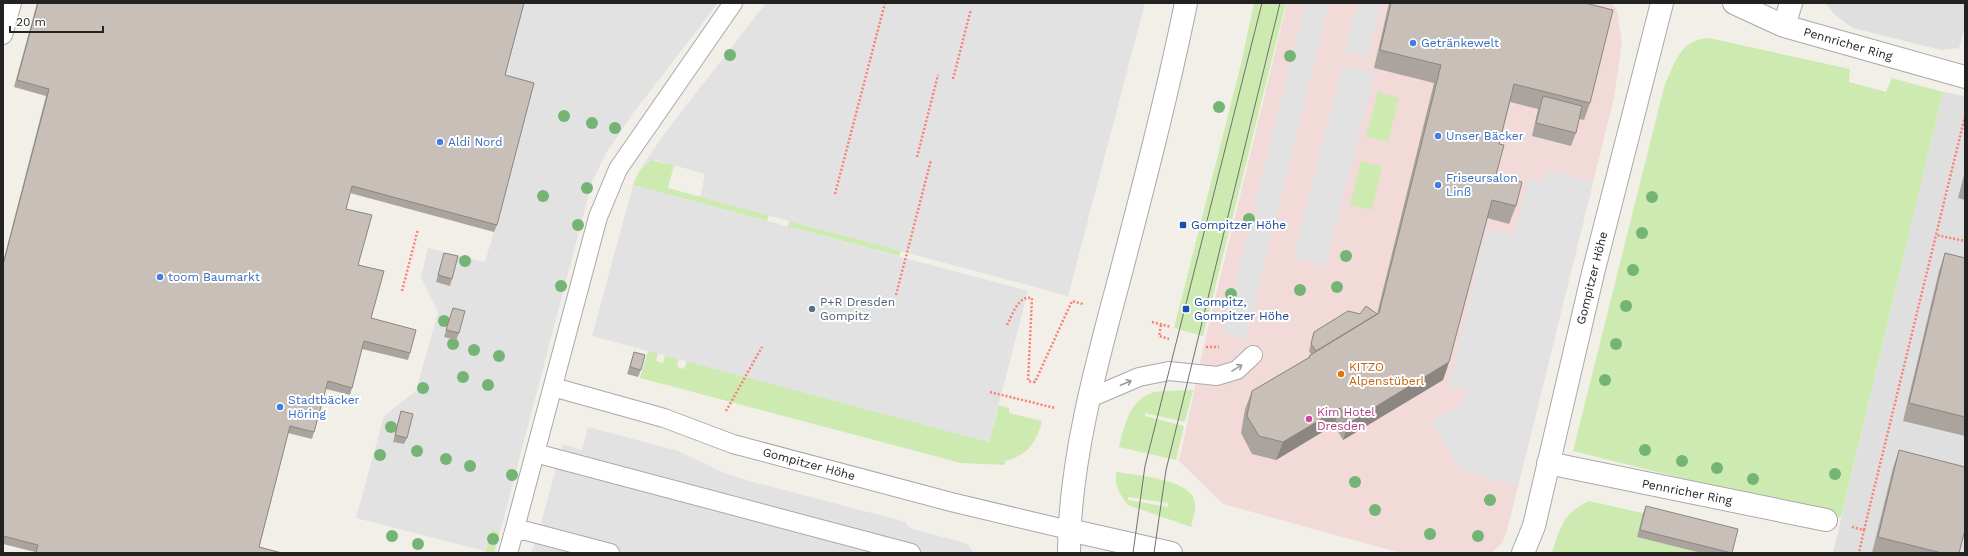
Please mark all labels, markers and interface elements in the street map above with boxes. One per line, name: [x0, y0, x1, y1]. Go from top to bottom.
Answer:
scale bar: [10, 8, 103, 34]
text: 20 m: [16, 15, 46, 29]
street label: Pennricher Ring: [1802, 25, 1895, 64]
place label: Getränkewelt: [1421, 36, 1499, 50]
marker: Getränkewelt: [1408, 38, 1418, 48]
place label: Unser Bäcker: [1446, 129, 1524, 143]
marker: Unser Bäcker: [1433, 131, 1443, 141]
place label: Aldi Nord: [448, 135, 503, 149]
marker: Aldi Nord: [435, 137, 445, 147]
place label: Friseursalon Linß: [1446, 171, 1518, 199]
marker: Friseursalon Linß: [1433, 180, 1443, 190]
place label: Gompitzer Höhe: [1191, 218, 1286, 232]
marker: Gompitzer Höhe: [1178, 220, 1188, 230]
street label: Gompitzer Höhe: [1574, 230, 1610, 326]
place label: toom Baumarkt: [168, 270, 260, 284]
marker: toom Baumarkt: [155, 272, 165, 282]
place label: P+R Dresden Gompitz: [820, 295, 895, 323]
place label: Gompitz, Gompitzer Höhe: [1194, 295, 1289, 323]
marker: P+R Dresden Gompitz: [807, 304, 817, 314]
marker: Gompitz, Gompitzer Höhe: [1181, 304, 1191, 314]
place label: KITZO Alpenstüberl: [1349, 360, 1425, 388]
one-way arrow: [1231, 364, 1243, 372]
marker: KITZO Alpenstüberl: [1336, 369, 1346, 379]
one-way arrow: [1119, 378, 1131, 386]
place label: Stadtbäcker Höring: [288, 393, 360, 421]
marker: Stadtbäcker Höring: [275, 402, 285, 412]
place label: Kim Hotel Dresden: [1317, 405, 1375, 433]
marker: Kim Hotel Dresden: [1304, 414, 1314, 424]
street label: Gompitzer Höhe: [761, 445, 857, 483]
street label: Pennricher Ring: [1641, 476, 1734, 508]

